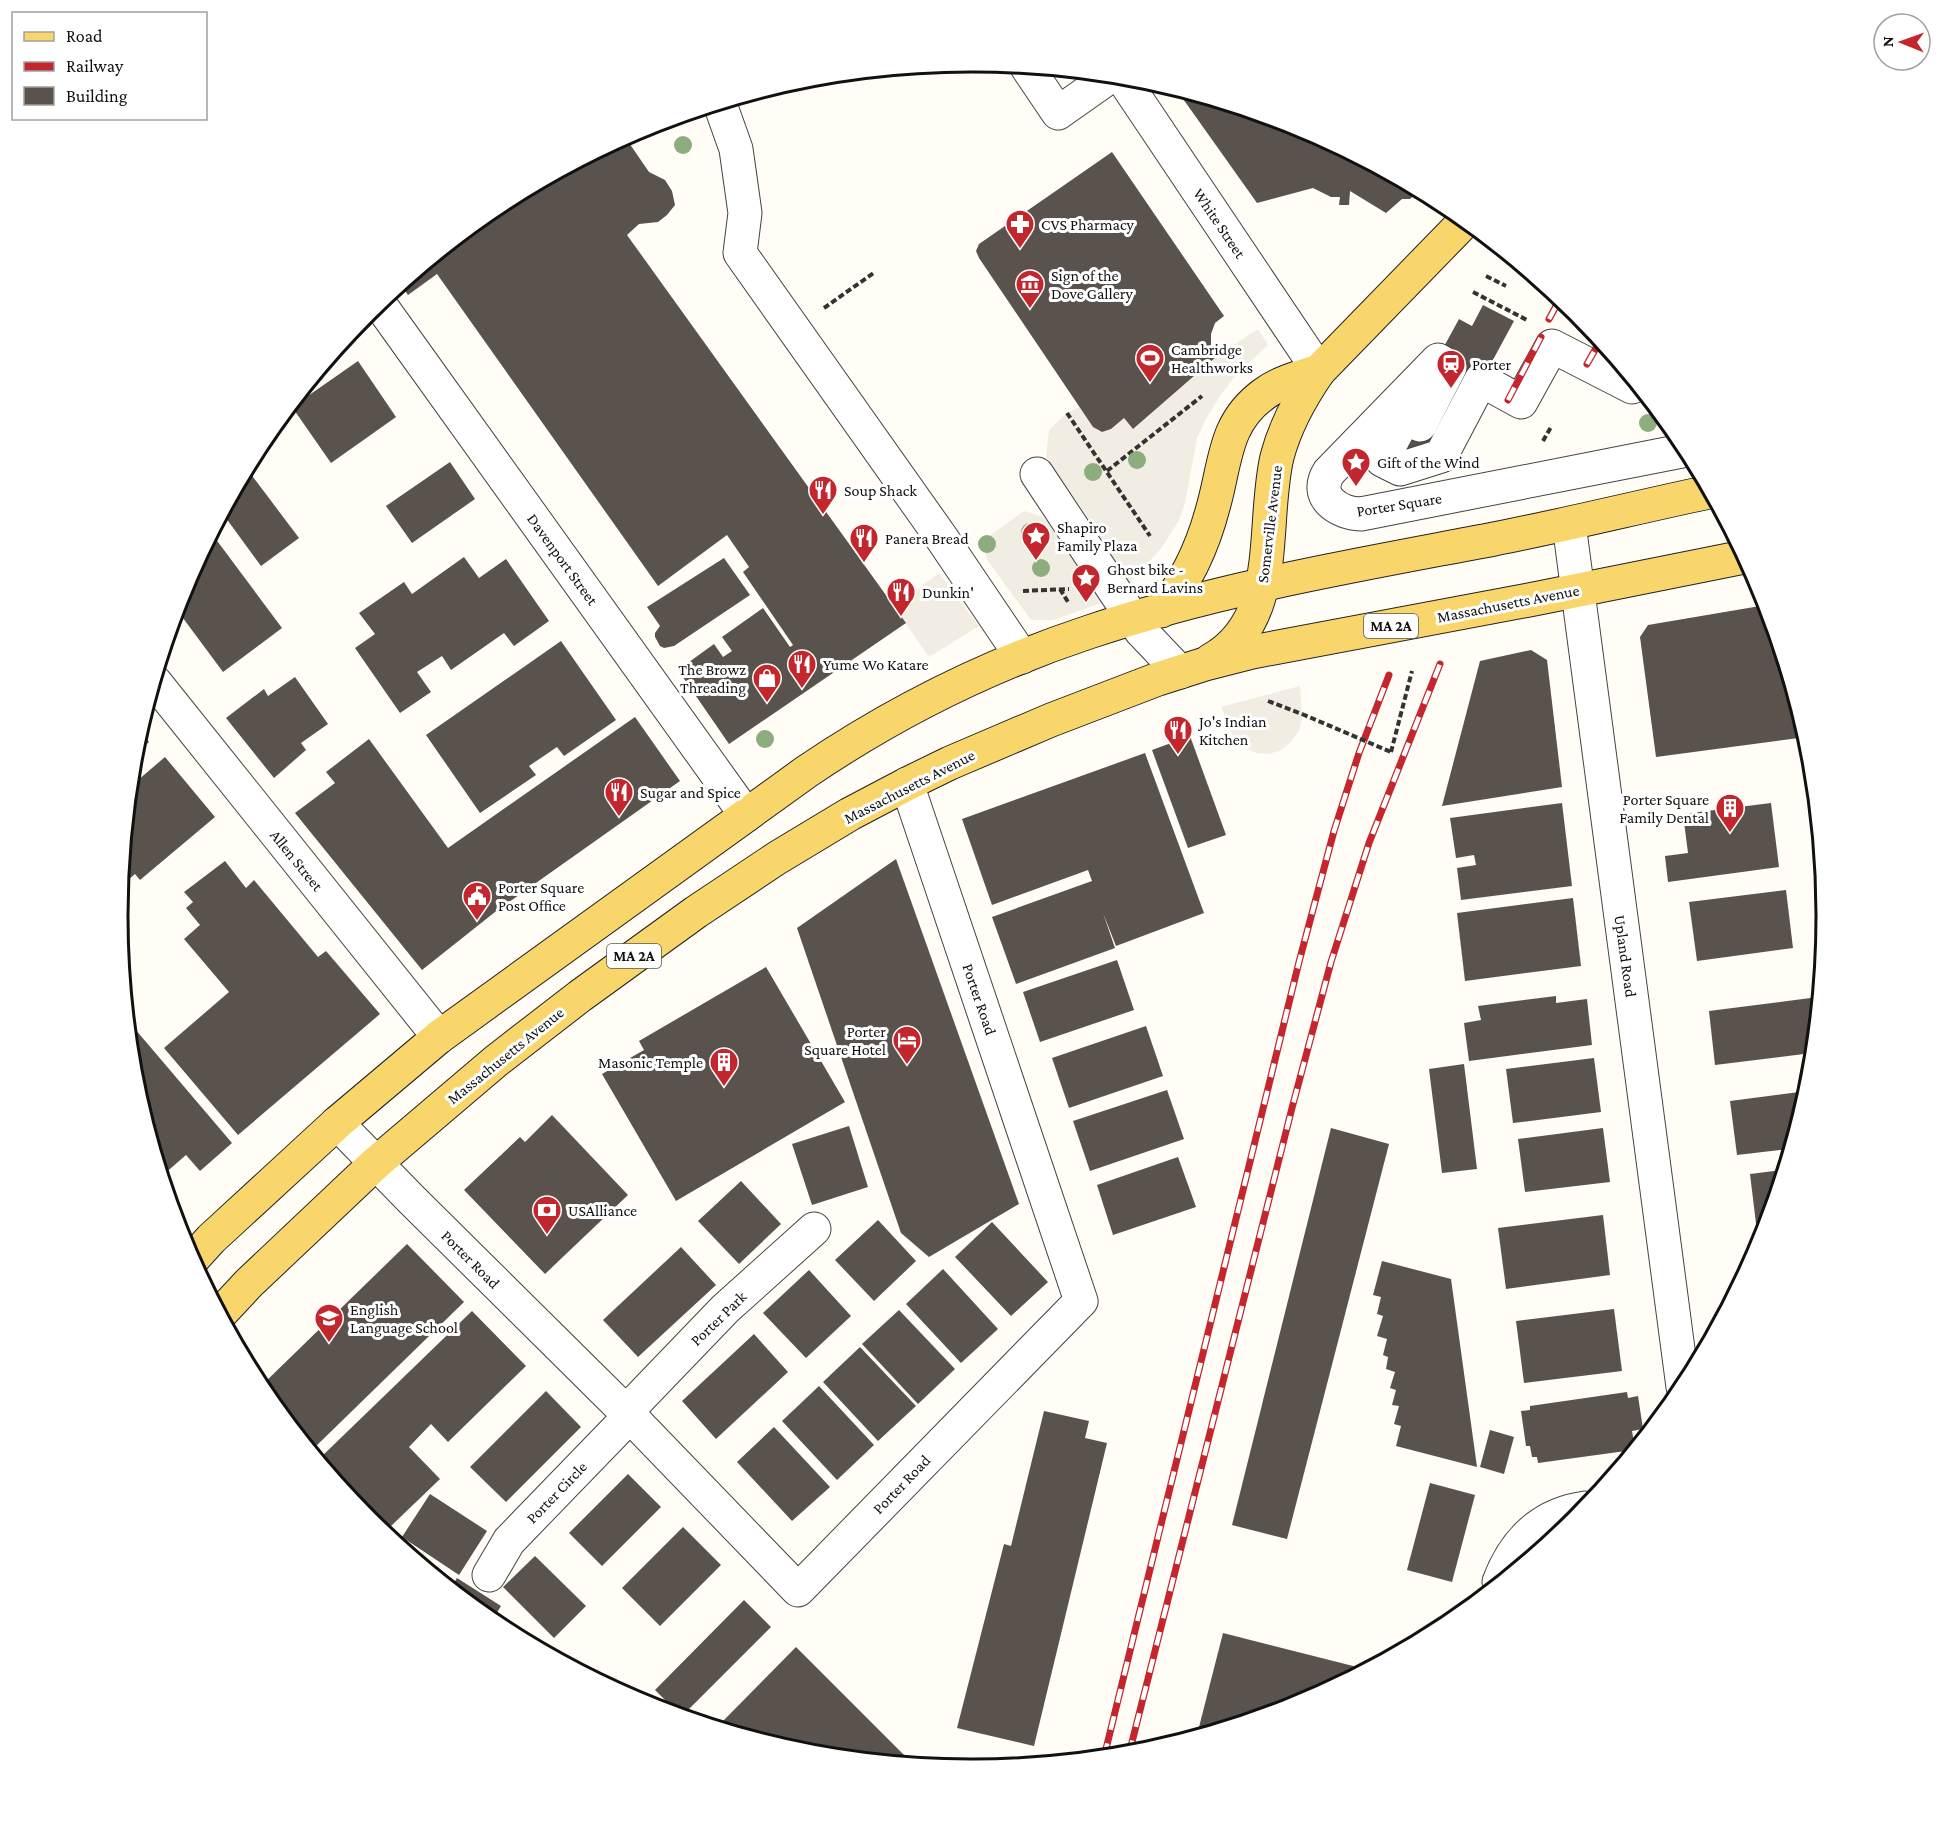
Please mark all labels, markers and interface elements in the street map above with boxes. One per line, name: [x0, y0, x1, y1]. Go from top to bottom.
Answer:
legend: [12, 12, 207, 120]
north arrow: [1872, 12, 1932, 72]
text: Road: [66, 26, 103, 46]
text: N: [1879, 36, 1896, 47]
text: Railway: [66, 56, 124, 76]
text: Building: [66, 86, 128, 106]
street label: White Street: [1190, 185, 1249, 262]
pharmacy icon: CVS Pharmacy: [1004, 208, 1036, 250]
place label: CVS Pharmacy: [1041, 216, 1135, 234]
place label: Sign of the Dove Gallery: [1051, 267, 1134, 303]
museum icon: Sign of the Dove Gallery: [1014, 268, 1046, 310]
place label: Cambridge Healthworks: [1171, 341, 1253, 376]
sports icon: Cambridge Healthworks: [1134, 342, 1166, 384]
station icon: Porter: [1435, 348, 1467, 390]
place label: Porter: [1472, 356, 1512, 373]
place icon: Gift of the Wind: [1340, 446, 1372, 488]
place label: Gift of the Wind: [1377, 454, 1480, 471]
street label: Somerville Avenue: [1254, 464, 1285, 584]
restaurant icon: Soup Shack: [807, 474, 839, 516]
place label: Soup Shack: [844, 482, 917, 500]
street label: Porter Square: [1355, 489, 1443, 521]
street label: Davenport Street: [523, 510, 602, 609]
place label: Shapiro Family Plaza: [1057, 519, 1138, 555]
place icon: Shapiro Family Plaza: [1020, 520, 1052, 562]
restaurant icon: Panera Bread: [848, 522, 880, 564]
place label: Panera Bread: [885, 530, 969, 547]
place label: Ghost bike - Bernard Lavins: [1107, 561, 1203, 596]
place icon: Ghost bike - Bernard Lavins: [1070, 562, 1102, 604]
restaurant icon: Dunkin': [885, 576, 917, 618]
street label: Massachusetts Avenue: [1436, 581, 1581, 626]
place label: Dunkin': [922, 584, 974, 601]
road number: MA 2A: [1364, 614, 1418, 638]
restaurant icon: Yume Wo Katare: [786, 648, 818, 690]
place label: Yume Wo Katare: [823, 656, 929, 673]
place label: The Browz Threading: [678, 661, 746, 697]
shop icon: The Browz Threading: [751, 662, 783, 704]
place label: Jo's Indian Kitchen: [1197, 713, 1267, 748]
restaurant icon: Jo's Indian Kitchen: [1162, 714, 1194, 756]
street label: Massachusetts Avenue: [841, 746, 977, 827]
restaurant icon: Sugar and Spice: [603, 776, 635, 818]
place label: Sugar and Spice: [640, 784, 741, 802]
place label: Porter Square Family Dental: [1619, 791, 1709, 827]
building icon: Porter Square Family Dental: [1714, 792, 1746, 834]
street label: Allen Street: [267, 826, 327, 895]
place label: Porter Square Post Office: [498, 879, 584, 914]
public building icon: Porter Square Post Office: [461, 880, 493, 922]
street label: Upland Road: [1610, 914, 1640, 999]
road number: MA 2A: [607, 944, 661, 968]
street label: Porter Road: [959, 961, 1000, 1038]
street label: Massachusetts Avenue: [444, 1003, 567, 1107]
place label: Porter Square Hotel: [804, 1023, 886, 1059]
hotel icon: Porter Square Hotel: [891, 1024, 923, 1066]
building icon: Masonic Temple: [708, 1046, 740, 1088]
place label: Masonic Temple: [598, 1054, 703, 1072]
bank icon: USAlliance: [531, 1194, 563, 1236]
place label: USAlliance: [568, 1202, 637, 1219]
street label: Porter Road: [438, 1227, 503, 1292]
street label: Porter Park: [687, 1287, 750, 1349]
place label: English Language School: [350, 1301, 458, 1337]
school or university icon: English Language School: [313, 1302, 345, 1344]
street label: Porter Road: [869, 1451, 934, 1517]
street label: Porter Circle: [523, 1458, 590, 1527]

